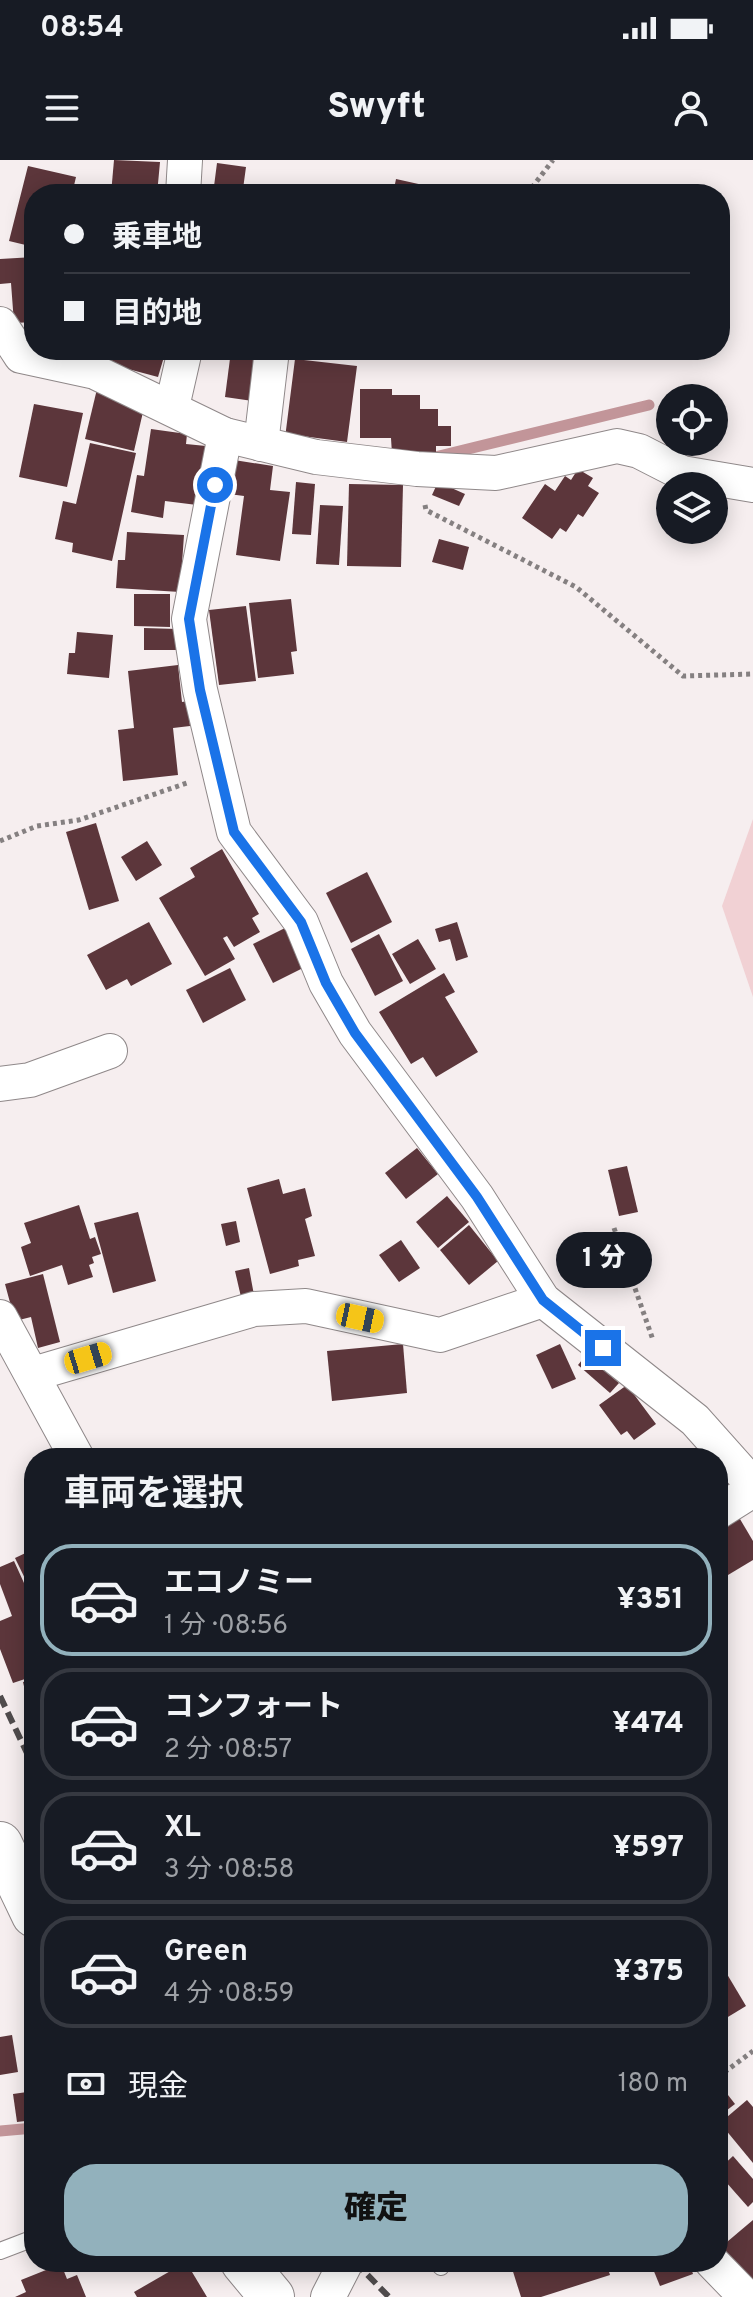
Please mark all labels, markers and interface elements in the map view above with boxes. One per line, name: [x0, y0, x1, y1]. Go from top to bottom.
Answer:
text: 08:54: [40, 10, 124, 47]
text: Swyft: [328, 85, 425, 131]
icon: menu: [40, 86, 84, 130]
icon: person: [669, 86, 713, 130]
text: 乗車地: [112, 220, 202, 257]
text: 目的地: [112, 297, 202, 334]
map controls: [656, 384, 728, 544]
button: locate: [656, 384, 728, 456]
route start: [197, 467, 233, 503]
button: layers: [656, 472, 728, 544]
callout: 1 分: [555, 1232, 651, 1288]
text: 1 分: [582, 1243, 626, 1276]
car: [334, 1301, 386, 1335]
route end: [585, 1330, 621, 1366]
car: [62, 1340, 114, 1376]
text: 車両を選択: [64, 1473, 244, 1519]
icon: car: [68, 1564, 140, 1636]
text: エコノミー: [164, 1566, 314, 1603]
text: ¥351: [617, 1582, 684, 1619]
text: 1 分 · 08:56: [164, 1610, 288, 1643]
icon: car: [68, 1688, 140, 1760]
text: コンフォート: [164, 1690, 343, 1727]
text: ¥474: [612, 1706, 684, 1743]
text: 2 分 · 08:57: [164, 1734, 292, 1767]
text: XL: [164, 1810, 201, 1847]
icon: car: [68, 1812, 140, 1884]
text: ¥597: [613, 1830, 684, 1867]
text: 3 分 · 08:58: [164, 1854, 294, 1887]
text: Green: [164, 1934, 248, 1971]
icon: car: [68, 1936, 140, 2008]
text: ¥375: [613, 1954, 684, 1991]
text: 4 分 · 08:59: [164, 1978, 294, 2011]
icon: cash: [64, 2062, 108, 2106]
text: 180 m: [618, 2068, 688, 2101]
text: 現金: [128, 2070, 188, 2107]
button: 確定: [64, 2164, 688, 2256]

